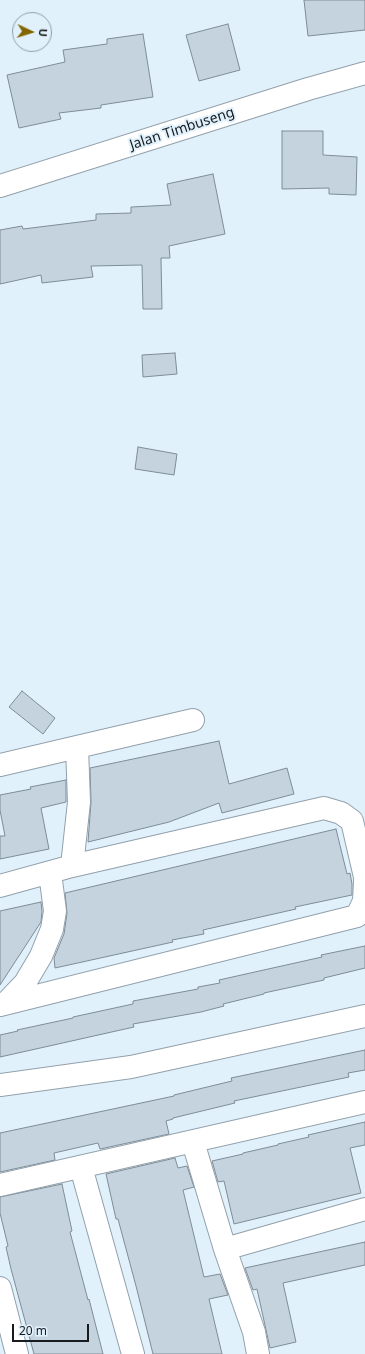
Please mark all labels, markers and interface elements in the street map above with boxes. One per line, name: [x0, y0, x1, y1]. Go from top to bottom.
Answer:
north arrow: [12, 12, 52, 52]
text: U: [36, 28, 51, 37]
street label: Jalan Timbuseng: [128, 104, 236, 154]
scale bar: [14, 1316, 91, 1342]
text: 20 m: [19, 1322, 47, 1339]

